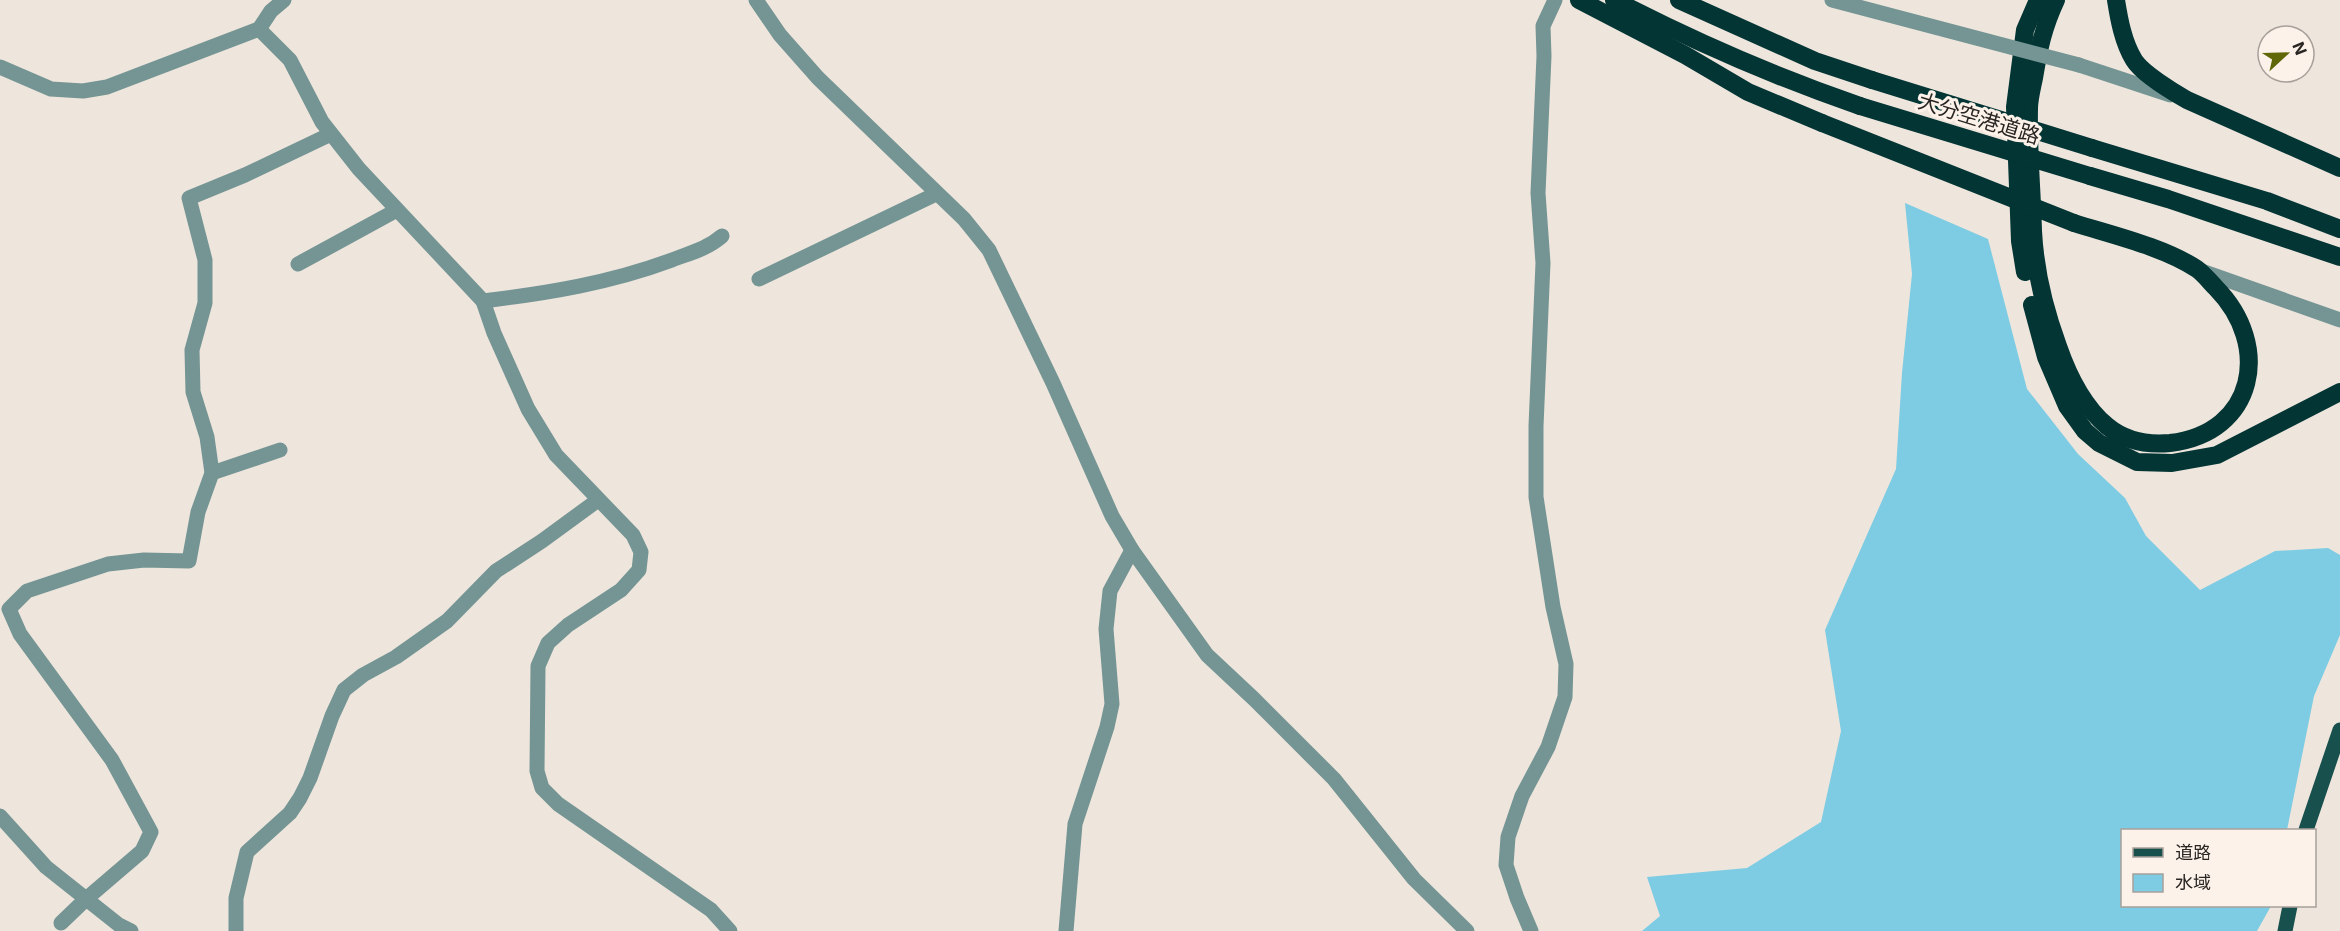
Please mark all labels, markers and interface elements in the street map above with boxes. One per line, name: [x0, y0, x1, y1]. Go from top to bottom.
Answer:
north arrow: [2256, 24, 2316, 84]
text: N: [2288, 39, 2311, 58]
street label: 大分空港道路: [1915, 88, 2043, 149]
legend: [2121, 829, 2316, 907]
text: 道路: [2175, 842, 2211, 863]
text: 水域: [2175, 872, 2211, 893]

